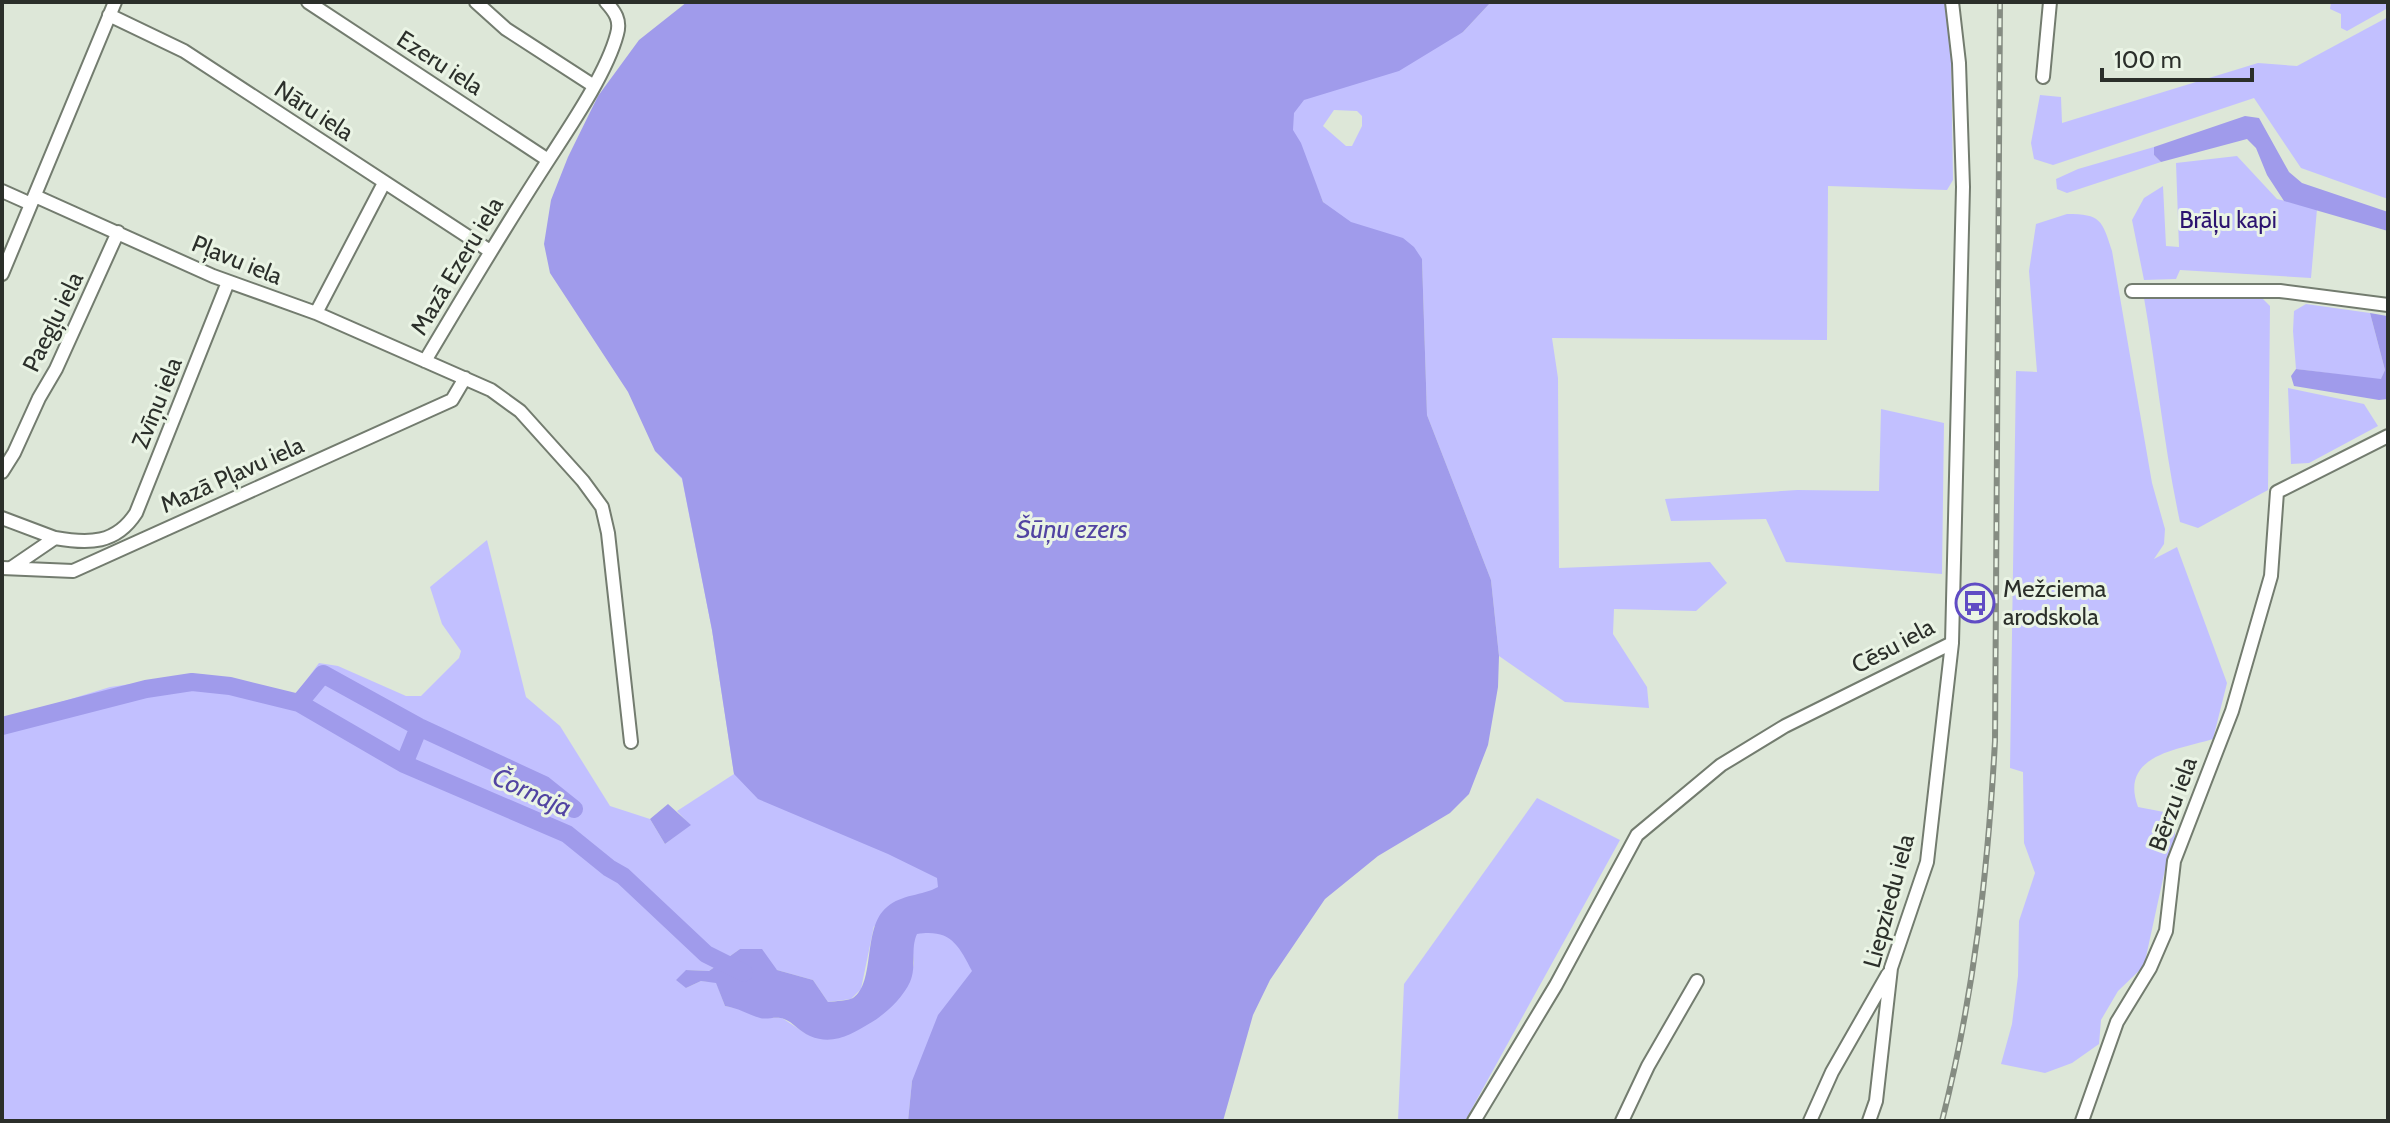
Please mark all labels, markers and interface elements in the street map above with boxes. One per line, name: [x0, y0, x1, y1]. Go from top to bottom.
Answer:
street label: Ezeru iela: [392, 24, 489, 101]
scale bar: [2102, 32, 2252, 82]
text: 100 m: [2114, 45, 2182, 74]
street label: Nāru iela: [269, 74, 360, 147]
street label: Mazā Ezeru iela: [404, 191, 509, 340]
park label: Brāļu kapi: [2179, 205, 2277, 235]
street label: Pļavu iela: [187, 228, 287, 292]
street label: Paegļu iela: [16, 267, 90, 377]
street label: Zvīņu iela: [125, 353, 190, 453]
street label: Mazā Pļavu iela: [156, 430, 309, 520]
water label: Šūņu ezers: [1016, 513, 1128, 545]
place label: Mežciema arodskola: [2003, 574, 2107, 631]
bus stop icon: Mežciema arodskola: [1954, 582, 1996, 624]
street label: Cēsu iela: [1846, 612, 1940, 679]
street label: Bērzu iela: [2142, 752, 2203, 855]
water label: Čornaja: [488, 760, 576, 824]
street label: Liepziedu iela: [1857, 830, 1920, 971]

